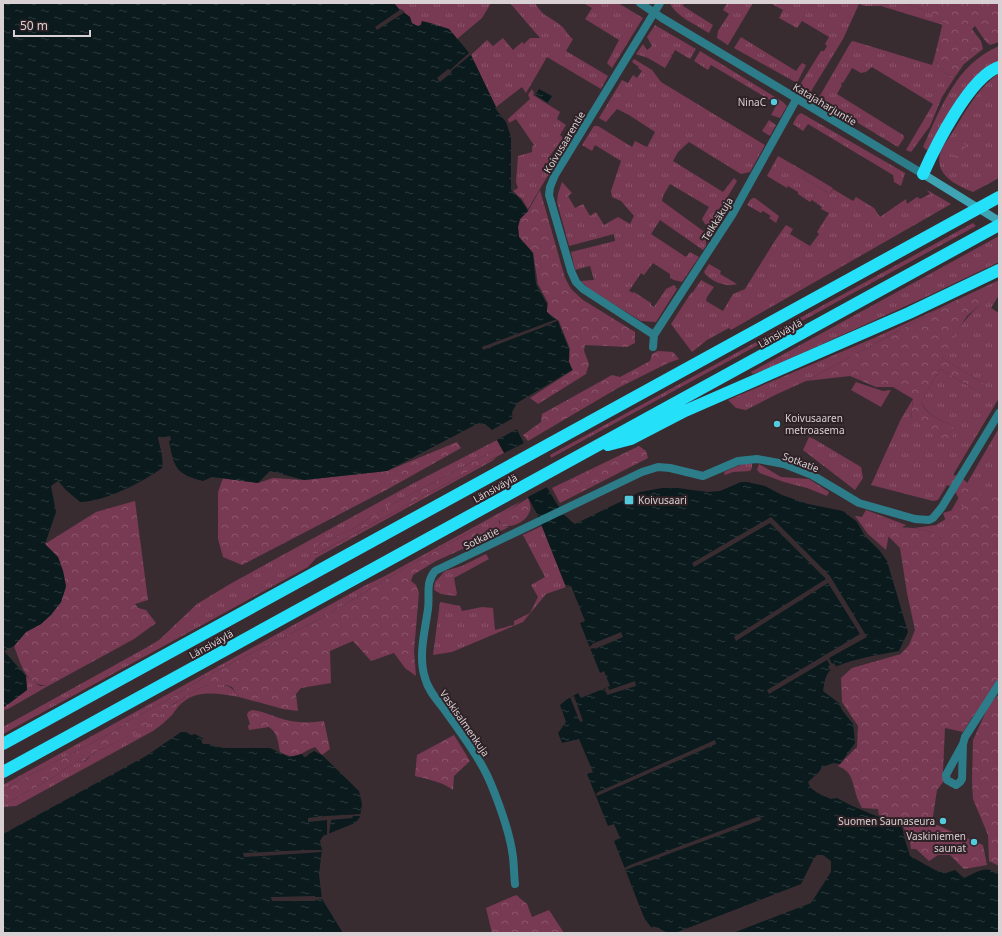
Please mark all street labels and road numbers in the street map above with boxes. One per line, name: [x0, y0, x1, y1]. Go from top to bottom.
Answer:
street label: Katajaharjuntie: [791, 79, 860, 129]
street label: Koivusaarentie: [540, 108, 588, 175]
street label: Telkkäkuja: [698, 194, 736, 244]
street label: Länsiväylä: [755, 315, 805, 351]
street label: Sotkatie: [781, 449, 822, 475]
street label: Länsiväylä: [470, 470, 520, 506]
street label: Sotkatie: [461, 523, 501, 553]
street label: Länsiväylä: [186, 626, 236, 662]
street label: Vaskisalmenkuja: [437, 687, 493, 759]

